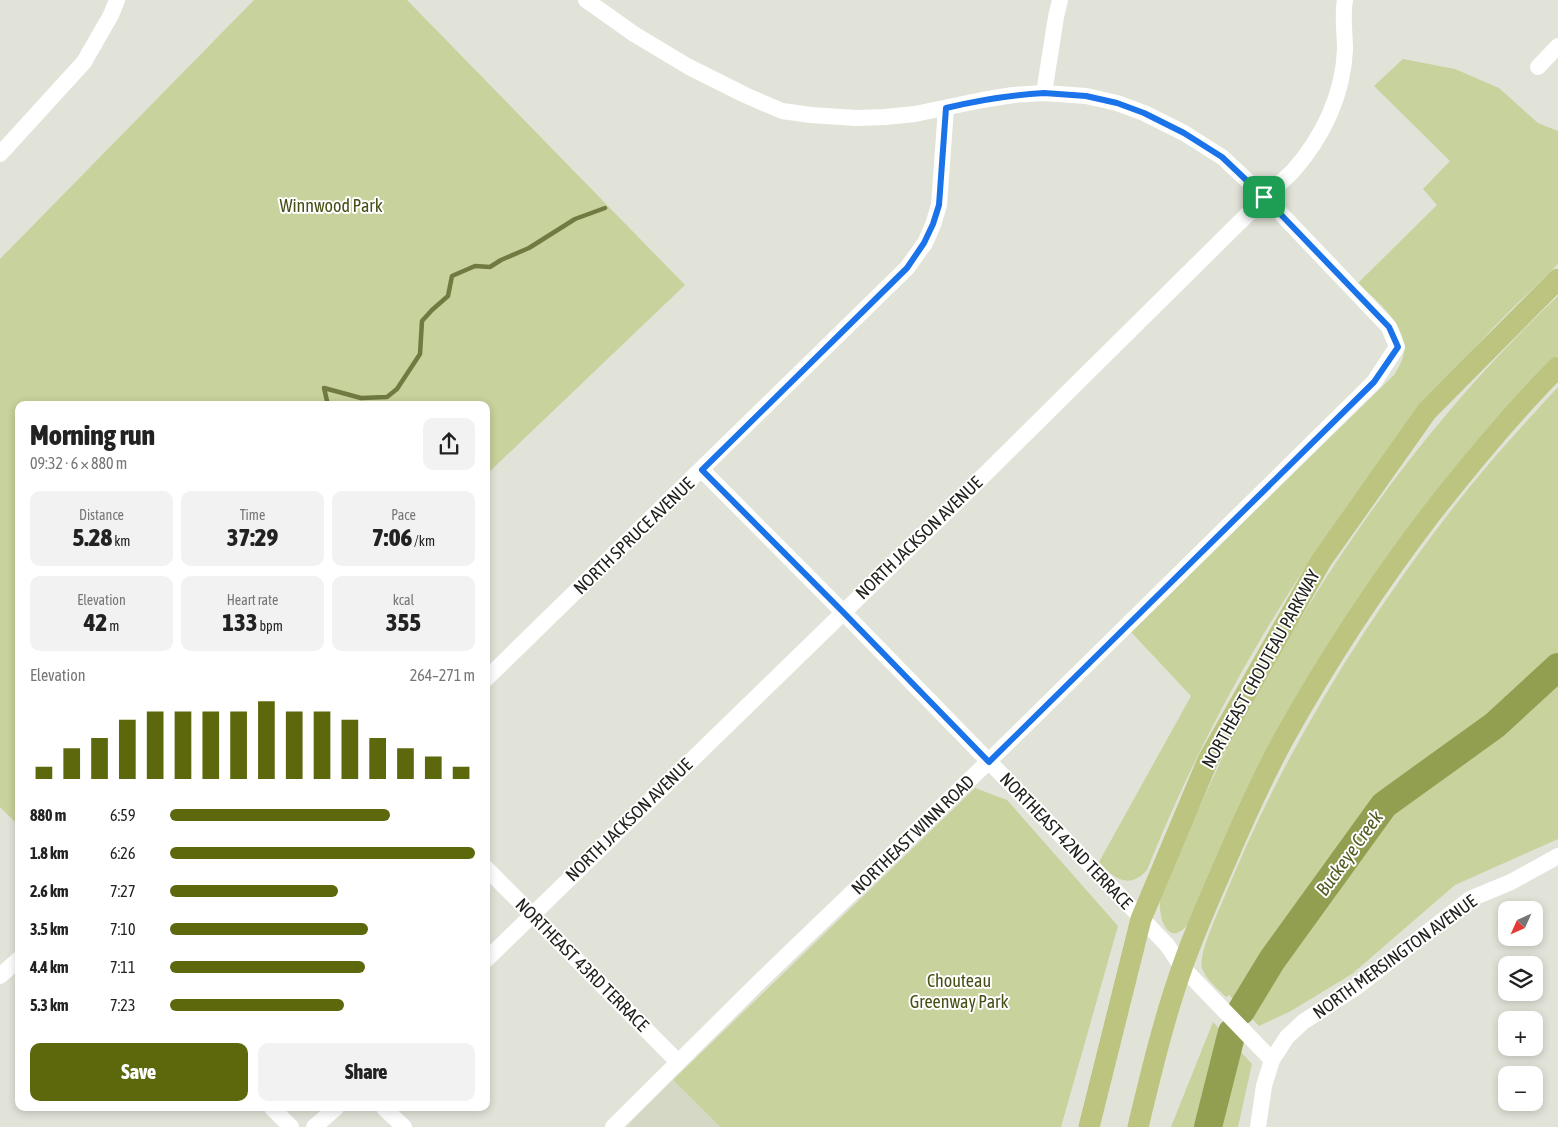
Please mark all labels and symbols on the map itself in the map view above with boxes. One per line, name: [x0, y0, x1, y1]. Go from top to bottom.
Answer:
pin: [1243, 176, 1285, 218]
park label: Winnwood Park: [279, 195, 383, 216]
street label: NORTH JACKSON AVENUE: [851, 472, 986, 603]
street label: NORTH SPRUCE AVENUE: [569, 473, 698, 598]
street label: NORTHEAST CHOUTEAU PARKWAY: [1197, 566, 1324, 772]
street label: NORTH JACKSON AVENUE: [561, 754, 696, 885]
street label: NORTHEAST 42ND TERRACE: [996, 768, 1137, 913]
street label: NORTHEAST WINN ROAD: [847, 771, 978, 899]
water label: Buckeye Creek: [1311, 806, 1387, 900]
street label: NORTH MERSINGTON AVENUE: [1309, 890, 1481, 1023]
street label: NORTHEAST 43RD TERRACE: [511, 894, 653, 1036]
north arrow: [1498, 901, 1542, 946]
park label: Chouteau Greenway Park: [910, 970, 1008, 1012]

